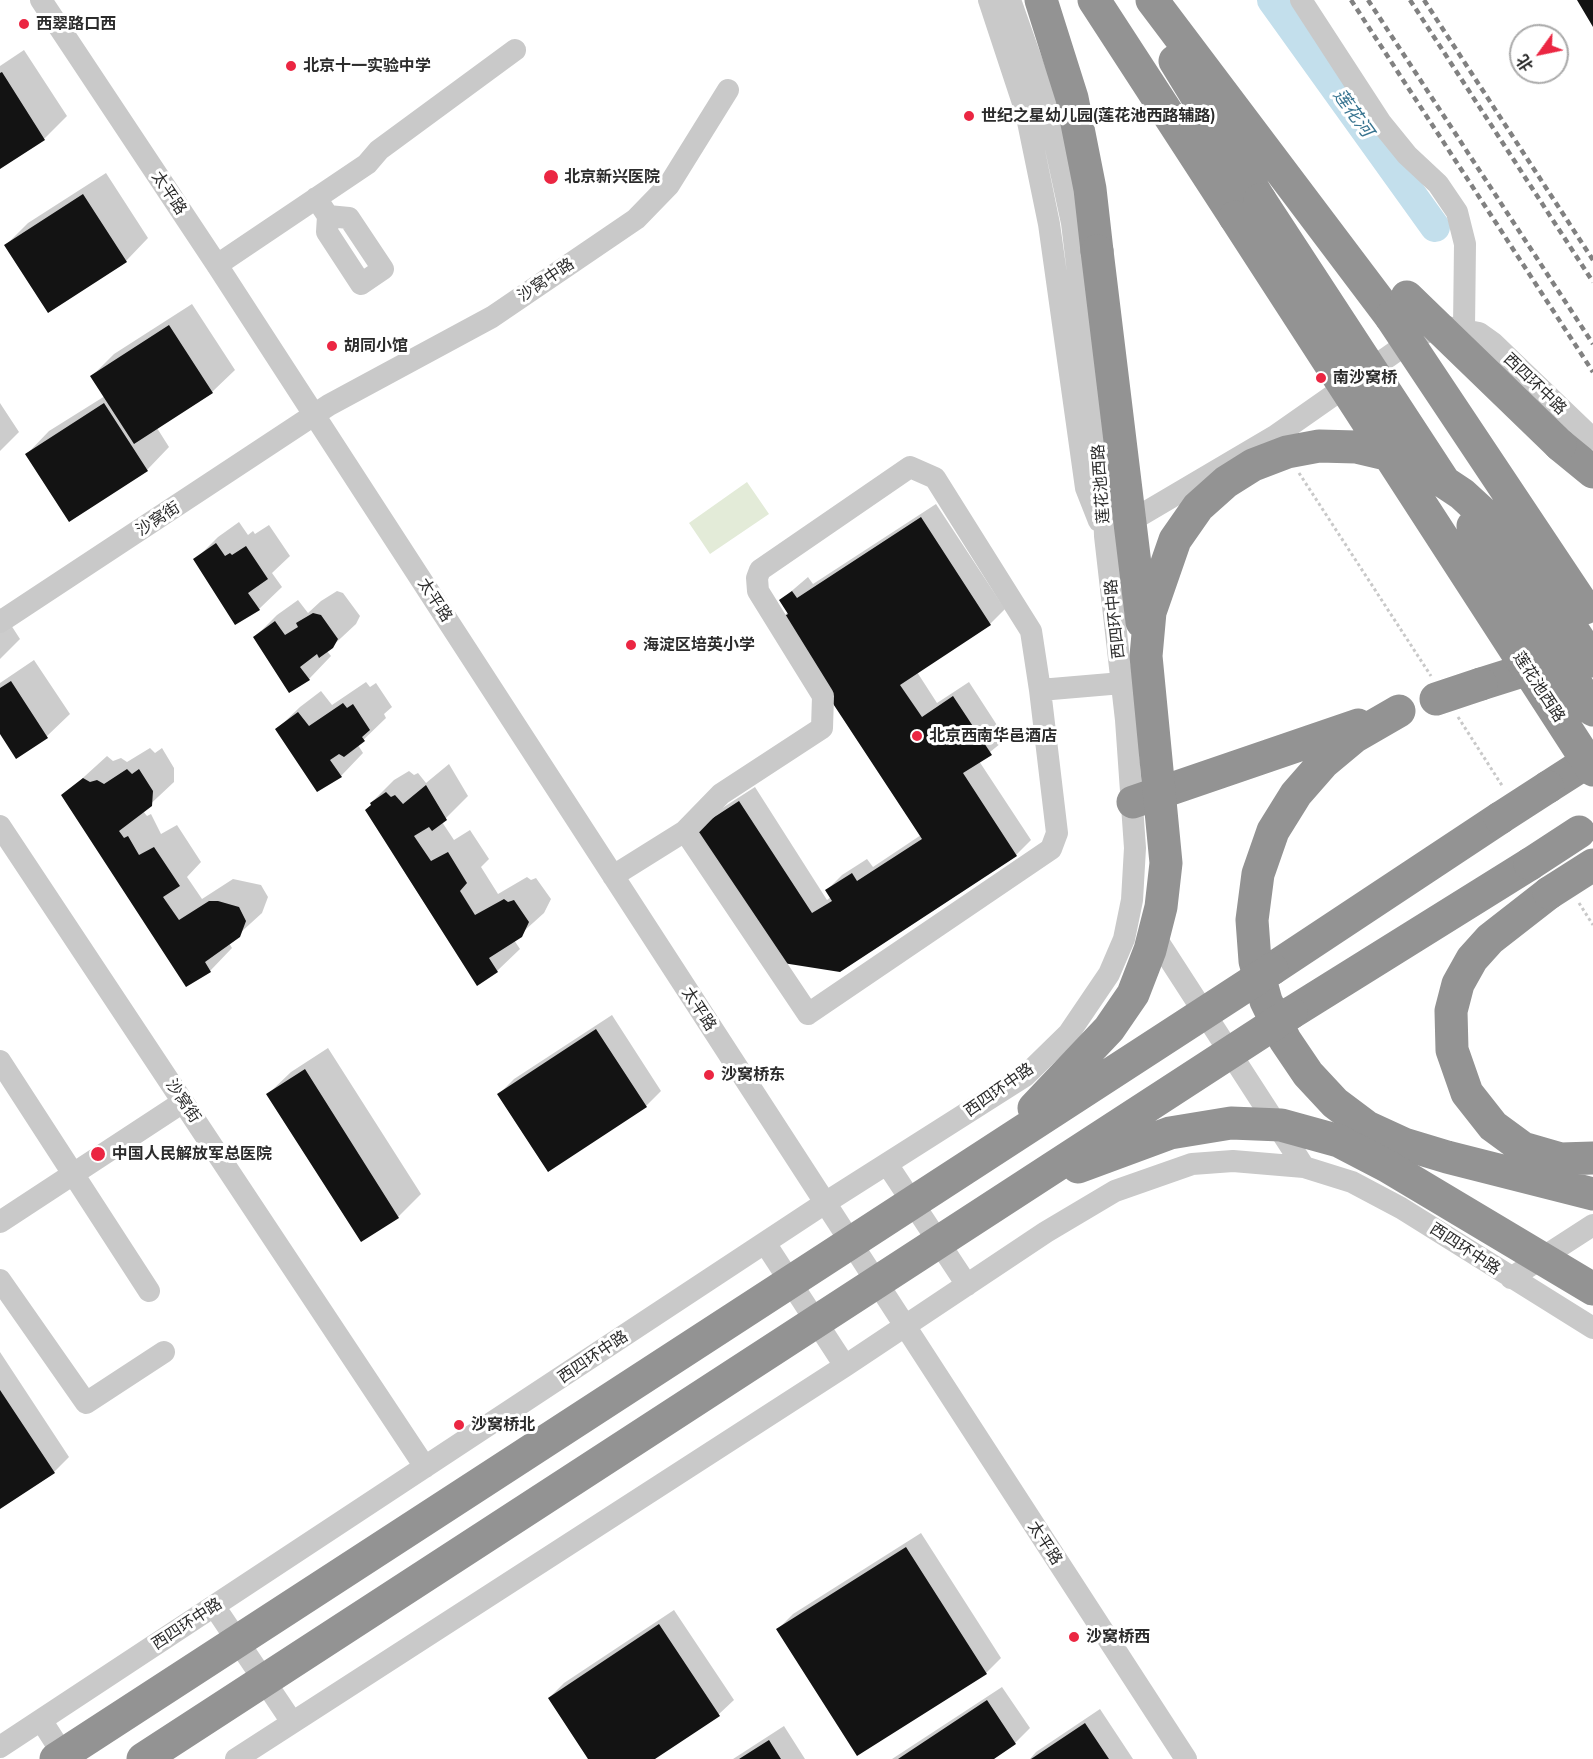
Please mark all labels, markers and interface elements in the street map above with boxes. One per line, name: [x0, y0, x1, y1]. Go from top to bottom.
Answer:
place label: 西翠路口西: [36, 14, 116, 34]
marker: 西翠路口西: [17, 17, 31, 31]
north arrow: [1509, 24, 1569, 84]
text: 北: [1513, 51, 1537, 75]
place label: 北京十一实验中学: [303, 56, 431, 76]
marker: 北京十一实验中学: [284, 59, 298, 73]
water label: 莲花河: [1328, 85, 1378, 141]
place label: 世纪之星幼儿园(莲花池西路辅路): [981, 106, 1216, 126]
marker: 世纪之星幼儿园(莲花池西路辅路): [962, 109, 976, 123]
place label: 北京新兴医院: [564, 167, 660, 187]
street label: 太平路: [148, 168, 190, 218]
marker: 北京新兴医院: [542, 168, 560, 186]
street label: 沙窝中路: [514, 254, 578, 306]
place label: 胡同小馆: [344, 336, 408, 356]
marker: 胡同小馆: [325, 339, 339, 353]
street label: 西四环中路: [1500, 349, 1570, 419]
place label: 南沙窝桥: [1333, 368, 1397, 388]
marker: 南沙窝桥: [1314, 371, 1328, 385]
street label: 莲花池西路: [1089, 443, 1113, 525]
street label: 沙窝街: [133, 498, 183, 540]
street label: 太平路: [414, 575, 456, 625]
street label: 西四环中路: [1101, 578, 1129, 660]
place label: 海淀区培英小学: [643, 635, 755, 655]
marker: 海淀区培英小学: [624, 638, 638, 652]
street label: 莲花池西路: [1509, 648, 1569, 726]
place label: 北京西南华邑酒店: [929, 726, 1057, 746]
marker: 北京西南华邑酒店: [910, 729, 924, 743]
street label: 太平路: [678, 984, 720, 1034]
street label: 西四环中路: [961, 1059, 1037, 1121]
place label: 沙窝桥东: [721, 1065, 785, 1085]
marker: 沙窝桥东: [702, 1068, 716, 1082]
street label: 沙窝街: [162, 1076, 204, 1126]
place label: 中国人民解放军总医院: [112, 1144, 272, 1164]
marker: 中国人民解放军总医院: [89, 1145, 107, 1163]
street label: 西四环中路: [1426, 1219, 1504, 1279]
street label: 西四环中路: [554, 1327, 632, 1387]
place label: 沙窝桥北: [471, 1415, 535, 1435]
marker: 沙窝桥北: [452, 1418, 466, 1432]
street label: 太平路: [1024, 1518, 1066, 1568]
street label: 西四环中路: [148, 1594, 226, 1654]
place label: 沙窝桥西: [1086, 1627, 1150, 1647]
marker: 沙窝桥西: [1067, 1630, 1081, 1644]

